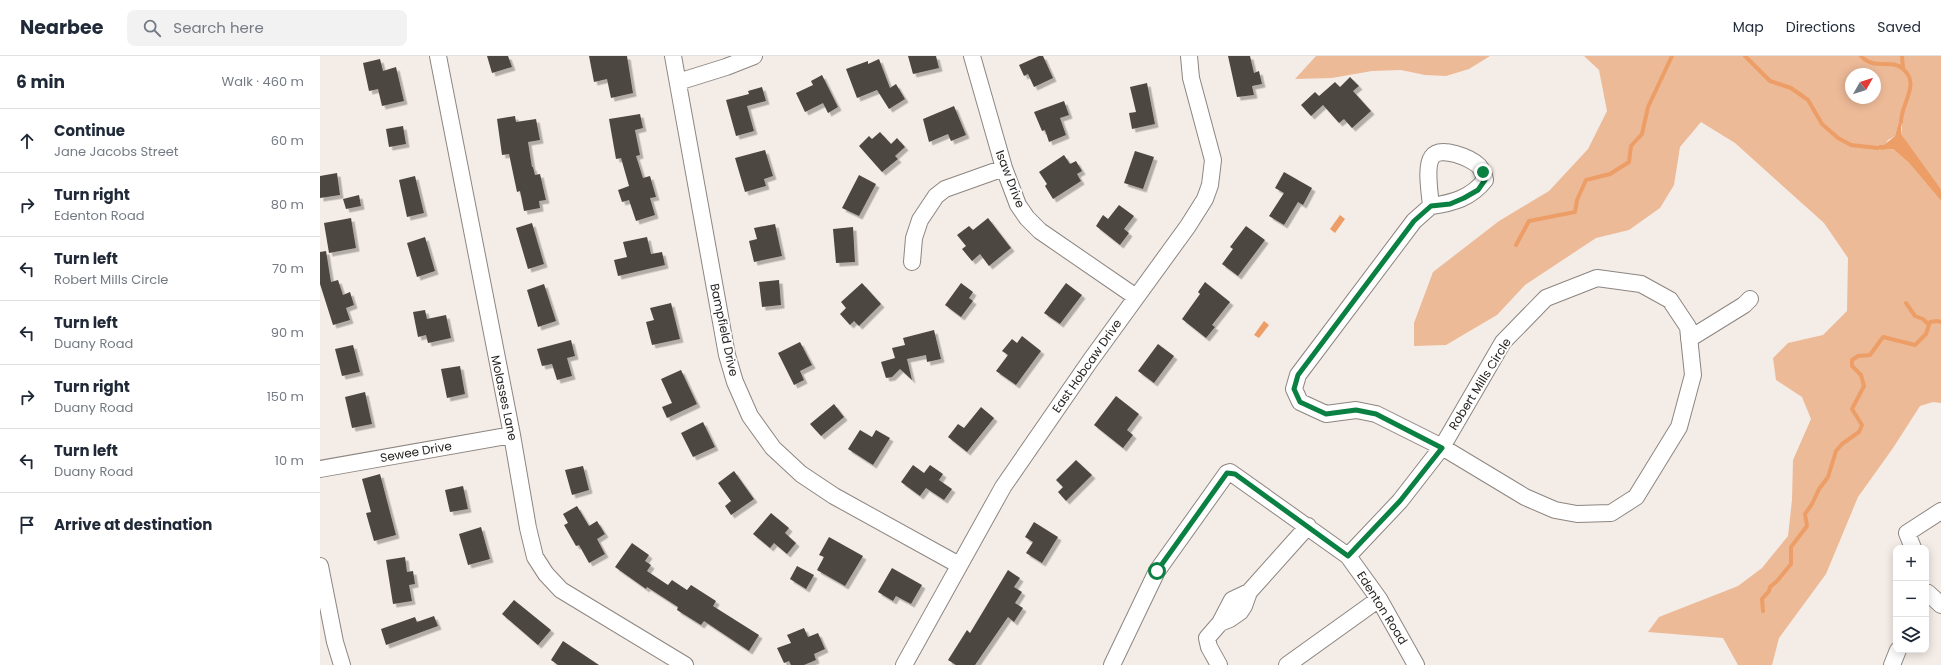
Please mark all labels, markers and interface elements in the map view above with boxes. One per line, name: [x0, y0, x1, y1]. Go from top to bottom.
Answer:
search box: [127, 10, 407, 46]
text: Nearbee: [20, 14, 103, 41]
icon: search: [141, 17, 163, 39]
text: Search here: [173, 17, 264, 38]
text: Map: [1733, 17, 1764, 37]
text: Directions: [1786, 17, 1855, 37]
text: Saved: [1877, 17, 1921, 37]
north arrow: [1845, 68, 1881, 104]
text: 6 min: [16, 70, 65, 94]
text: Walk · 460 m: [221, 72, 304, 91]
text: Continue: [54, 120, 125, 141]
icon: ahead: [16, 130, 38, 152]
text: 60 m: [271, 131, 304, 150]
text: Jane Jacobs Street: [54, 142, 179, 161]
street label: Isaw Drive: [992, 148, 1029, 210]
route end: [1474, 163, 1492, 181]
text: Turn right: [54, 184, 130, 205]
icon: right: [16, 194, 38, 216]
text: 80 m: [271, 195, 304, 214]
text: Edenton Road: [54, 206, 144, 225]
text: Turn left: [54, 248, 118, 269]
icon: left: [16, 258, 38, 280]
text: 70 m: [272, 259, 304, 278]
text: Robert Mills Circle: [54, 270, 168, 289]
street label: Bampfield Drive: [706, 282, 743, 378]
text: Turn left: [54, 312, 118, 333]
street label: East Hobcaw Drive: [1048, 315, 1125, 416]
icon: left: [16, 322, 38, 344]
text: 90 m: [271, 323, 304, 342]
text: Duany Road: [54, 334, 133, 353]
street label: Robert Mills Circle: [1444, 334, 1515, 433]
street label: Molasses Lane: [487, 354, 522, 442]
text: Turn right: [54, 376, 130, 397]
icon: right: [16, 386, 38, 408]
text: 150 m: [267, 387, 304, 406]
text: Duany Road: [54, 398, 133, 417]
street label: Sewee Drive: [379, 437, 453, 466]
text: Turn left: [54, 440, 118, 461]
icon: left: [16, 450, 38, 472]
text: 10 m: [275, 451, 304, 470]
text: Duany Road: [54, 462, 133, 481]
icon: arrive: [16, 514, 38, 536]
text: Arrive at destination: [54, 514, 212, 535]
map controls: [1893, 545, 1929, 653]
button: +: [1893, 545, 1929, 581]
route start: [1148, 562, 1166, 580]
street label: Edenton Road: [1353, 568, 1412, 648]
button: −: [1893, 581, 1929, 617]
button: layers: [1893, 617, 1929, 653]

